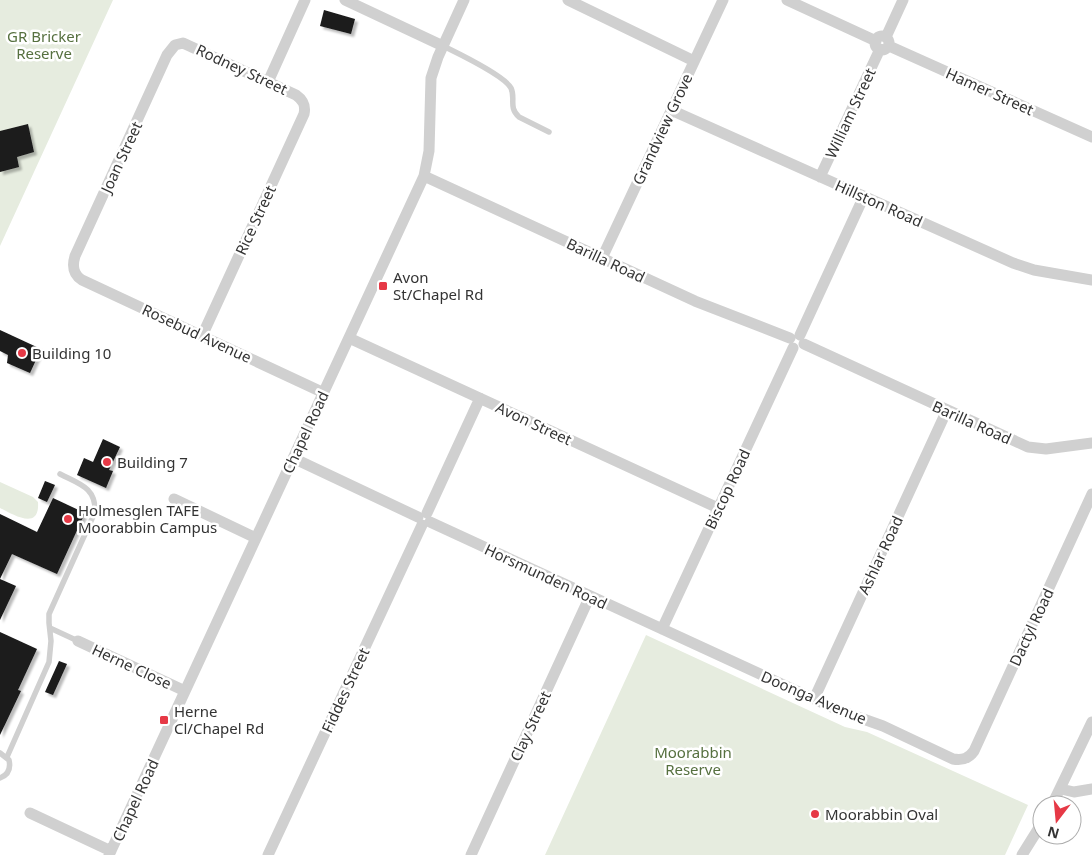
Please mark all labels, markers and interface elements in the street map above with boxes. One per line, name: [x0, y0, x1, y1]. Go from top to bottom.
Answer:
park label: GR Bricker Reserve: [7, 26, 81, 63]
street label: Rodney Street: [193, 39, 291, 99]
street label: Hamer Street: [943, 63, 1038, 119]
street label: William Street: [820, 64, 880, 161]
street label: Grandview Grove: [627, 70, 697, 188]
street label: Joan Street: [95, 118, 147, 198]
street label: Hillston Road: [832, 175, 926, 231]
street label: Rice Street: [230, 181, 280, 258]
street label: Barilla Road: [564, 233, 648, 287]
place label: Avon St/Chapel Rd: [393, 267, 483, 304]
marker: Avon St/Chapel Rd: [377, 280, 389, 292]
street label: Rosebud Avenue: [139, 299, 255, 367]
place label: Building 10: [32, 343, 111, 363]
marker: Building 10: [16, 347, 28, 359]
street label: Chapel Road: [277, 388, 333, 476]
street label: Barilla Road: [929, 396, 1015, 448]
street label: Avon Street: [493, 397, 576, 449]
street label: Biscop Road: [700, 446, 754, 532]
place label: Building 7: [117, 452, 188, 472]
marker: Building 7: [101, 456, 113, 468]
place label: Holmesglen TAFE Moorabbin Campus: [78, 500, 217, 537]
street label: Ashlar Road: [853, 512, 907, 598]
marker: Holmesglen TAFE Moorabbin Campus: [62, 513, 74, 525]
street label: Horsmunden Road: [481, 539, 611, 613]
street label: Dactyl Road: [1004, 585, 1058, 669]
street label: Herne Close: [89, 639, 175, 693]
street label: Fiddes Street: [317, 644, 374, 736]
street label: Doonga Avenue: [758, 666, 870, 728]
street label: Clay Street: [505, 687, 555, 764]
place label: Herne Cl/Chapel Rd: [174, 701, 264, 738]
marker: Herne Cl/Chapel Rd: [158, 714, 170, 726]
park label: Moorabbin Reserve: [654, 742, 732, 779]
street label: Chapel Road: [107, 756, 163, 844]
north arrow: [1032, 795, 1082, 845]
place label: Moorabbin Oval: [825, 804, 938, 824]
marker: Moorabbin Oval: [809, 808, 821, 820]
text: N: [1045, 822, 1061, 844]

